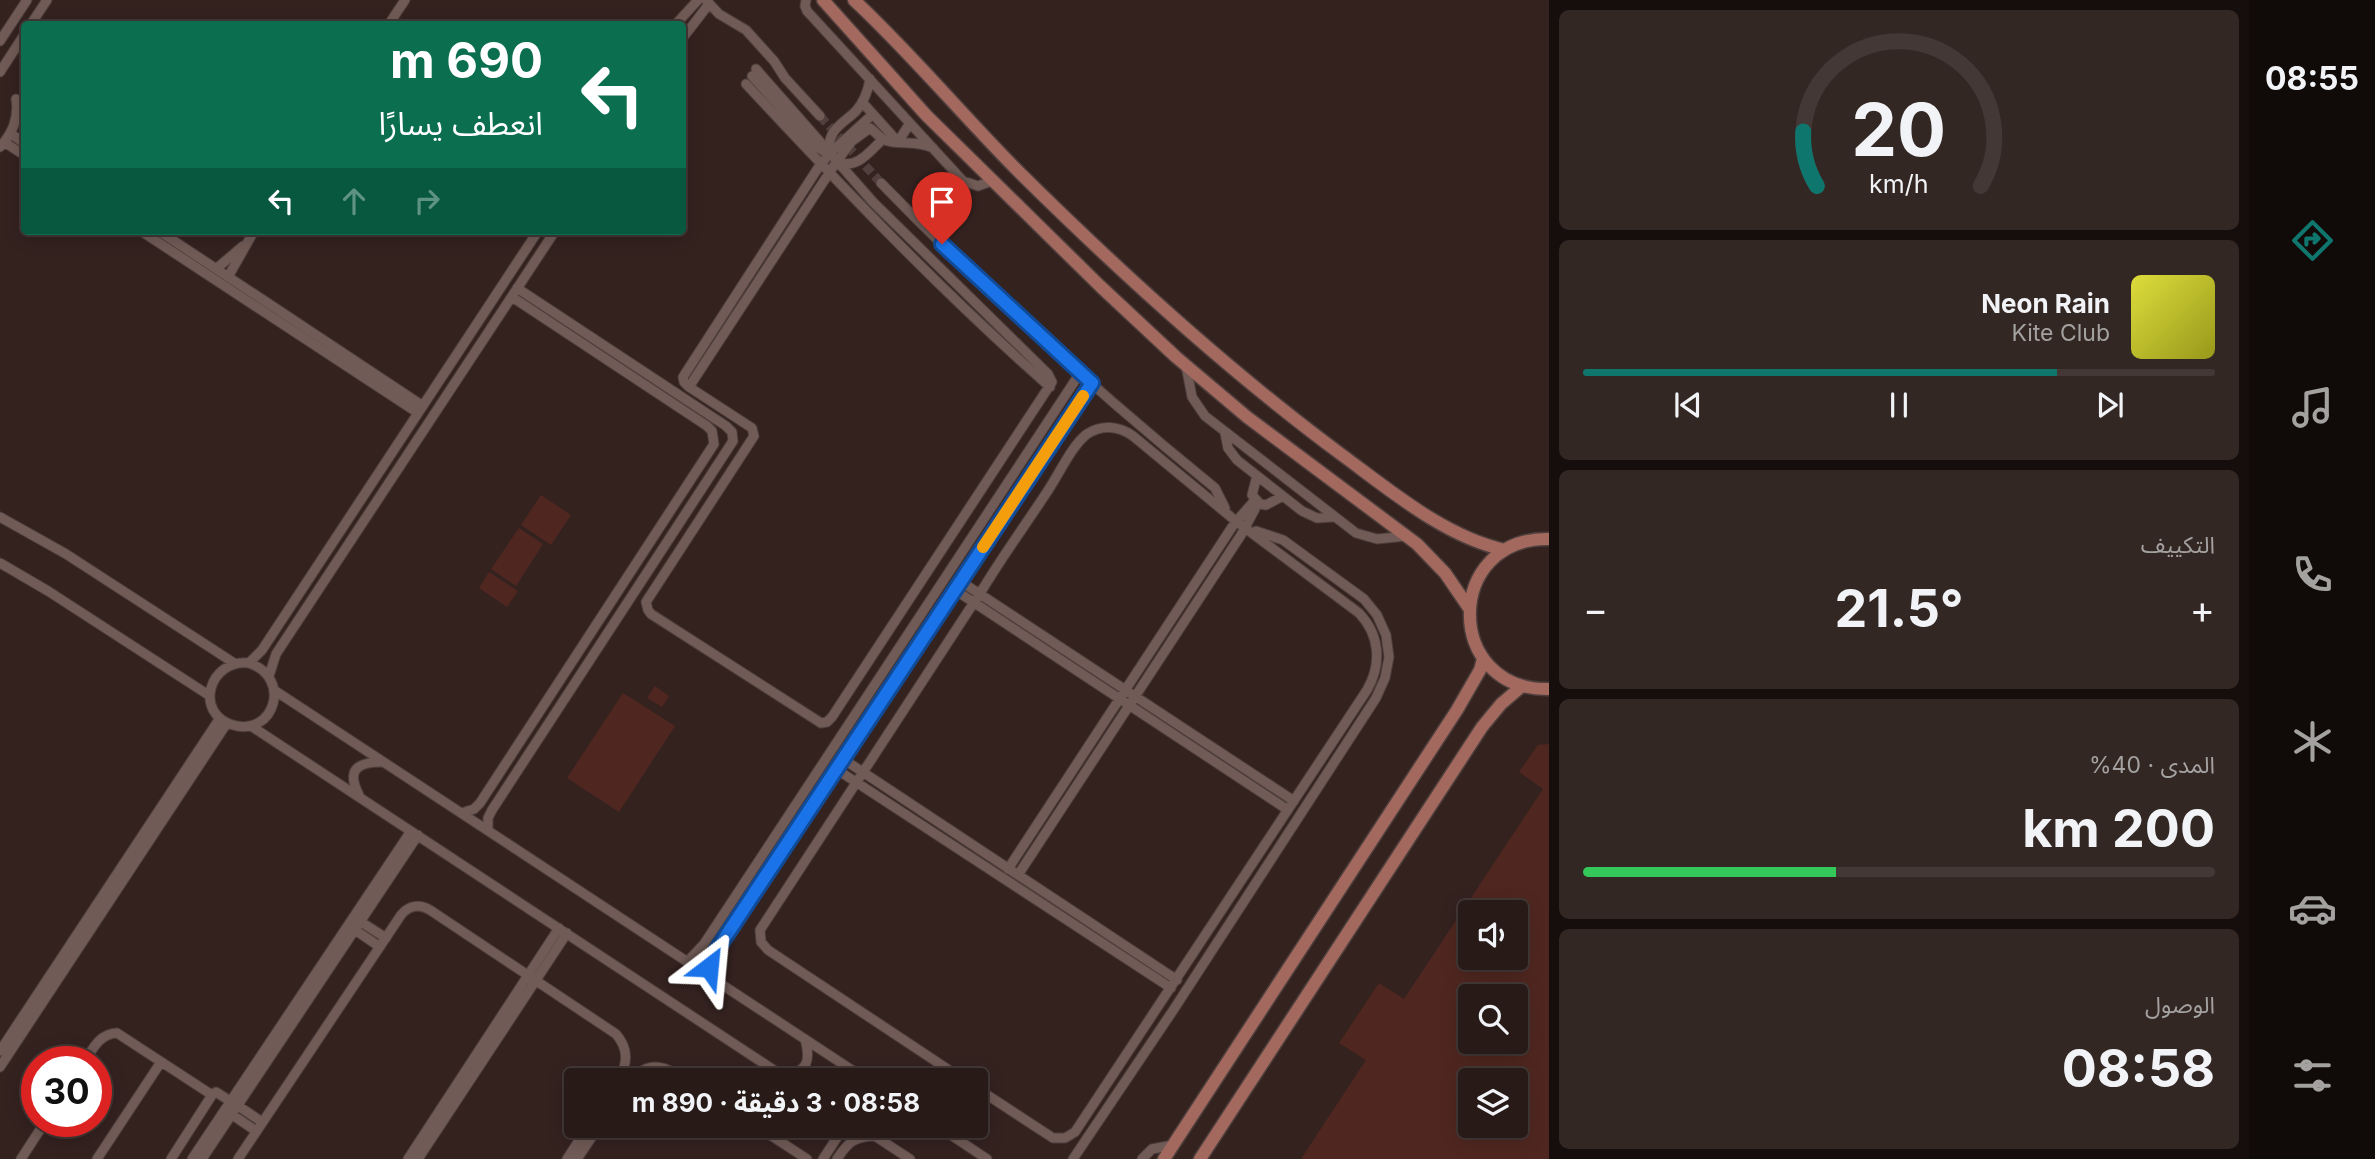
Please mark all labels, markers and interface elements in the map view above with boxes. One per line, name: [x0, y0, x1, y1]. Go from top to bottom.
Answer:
text: 690 m: [390, 31, 543, 90]
icon: left: [567, 49, 658, 140]
text: 08:55: [2265, 59, 2359, 98]
text: 20: [1852, 85, 1946, 174]
text: انعطف يسارًا: [379, 104, 543, 143]
text: km/h: [1869, 169, 1929, 199]
pin: [912, 172, 972, 244]
icon: left: [262, 182, 300, 220]
icon: ahead: [335, 182, 373, 220]
icon: right: [408, 182, 446, 220]
icon: arrive: [923, 183, 961, 221]
icon: directions: [2288, 216, 2337, 265]
text: Neon Rain: [1981, 288, 2110, 319]
text: Kite Club: [2011, 319, 2110, 347]
icon: music: [2288, 383, 2337, 432]
icon: previous: [1669, 386, 1707, 424]
icon: pause: [1880, 386, 1918, 424]
icon: next: [2091, 386, 2129, 424]
text: التكييف: [2141, 531, 2215, 559]
icon: phone: [2288, 550, 2337, 599]
text: 21.5°: [1834, 577, 1964, 640]
text: −: [1583, 586, 1608, 632]
text: +: [2190, 586, 2215, 632]
icon: climate: [2288, 717, 2337, 766]
text: المدى · 40%: [2089, 751, 2215, 779]
text: 200 km: [2022, 797, 2215, 860]
icon: car: [2288, 884, 2337, 933]
map controls: [1458, 900, 1528, 1138]
button: sound: [1458, 900, 1528, 970]
position arrow: [672, 930, 746, 1004]
button: search: [1458, 984, 1528, 1054]
text: الوصول: [2145, 991, 2215, 1019]
text: 08:58: [2062, 1037, 2215, 1100]
speed limit sign: 30: [21, 1046, 112, 1137]
icon: filters: [2288, 1051, 2337, 1100]
button: layers: [1458, 1068, 1528, 1138]
text: 08:58 · 3 دقيقة · 890 m: [632, 1087, 920, 1118]

